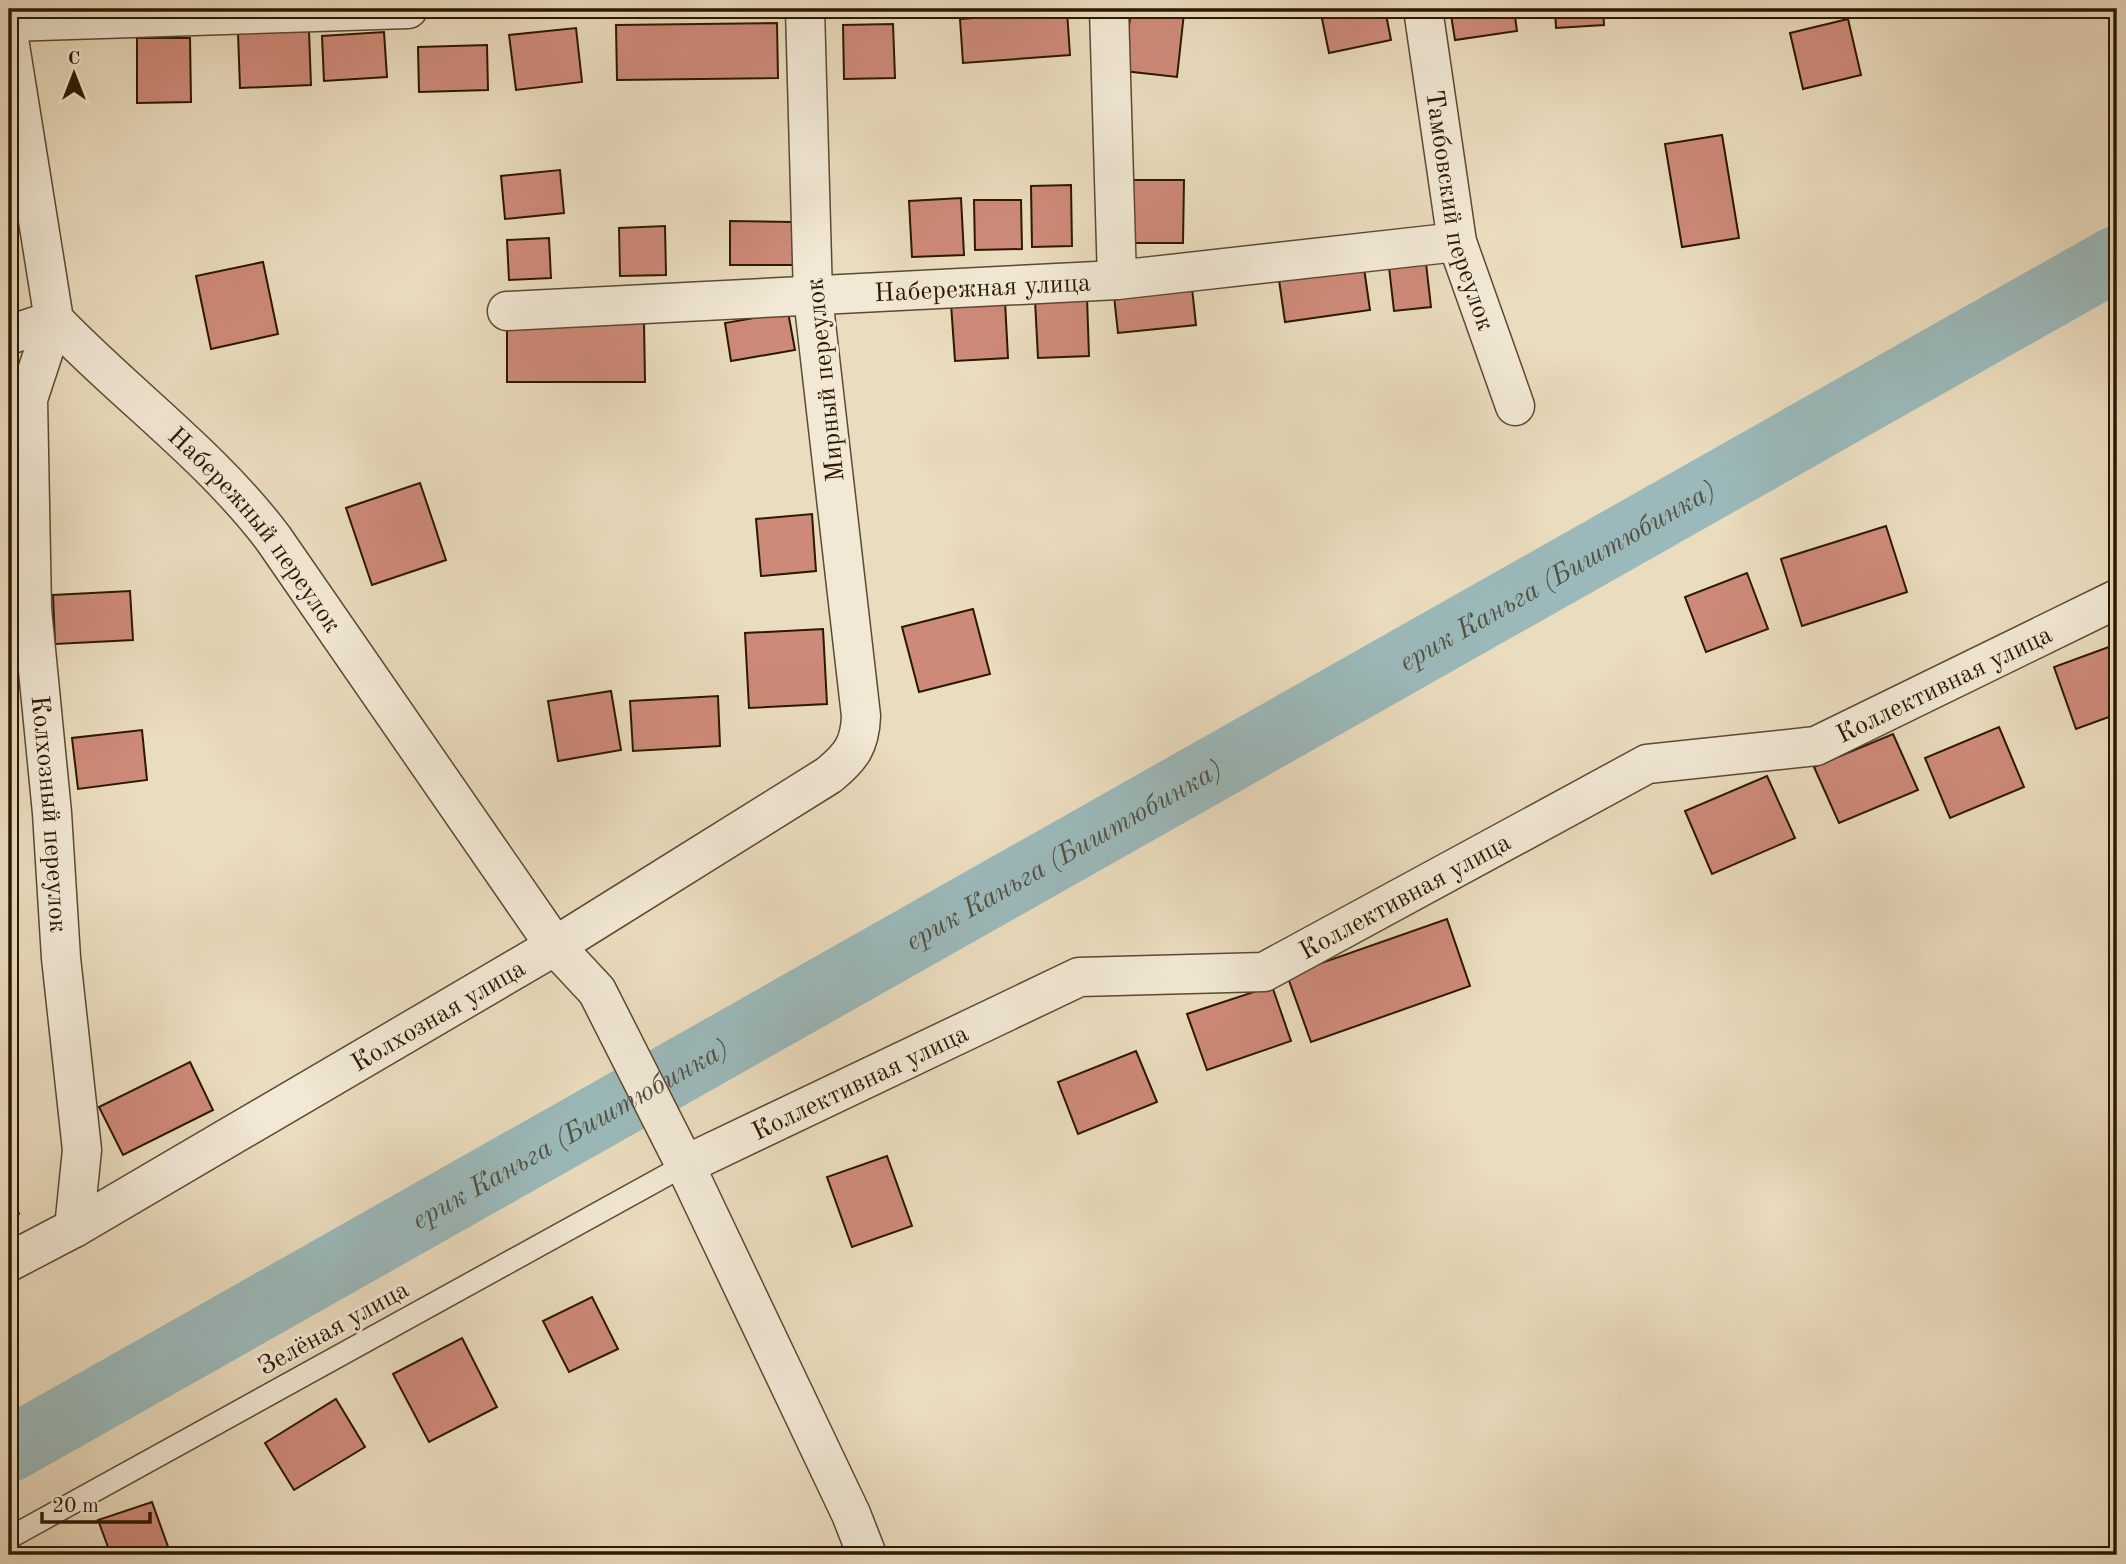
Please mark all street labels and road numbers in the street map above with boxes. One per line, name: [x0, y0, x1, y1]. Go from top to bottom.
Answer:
street label: Тамбовский переулок: [1420, 88, 1498, 334]
street label: Набережная улица: [874, 270, 1092, 307]
street label: Мирный переулок: [802, 277, 850, 483]
street label: Набережный переулок: [162, 423, 345, 638]
street label: Коллективная улица: [1833, 622, 2057, 749]
street label: Колхозный переулок: [26, 694, 70, 933]
street label: Коллективная улица: [1295, 830, 1516, 965]
street label: Колхозная улица: [347, 955, 530, 1077]
street label: Коллективная улица: [748, 1021, 973, 1146]
street label: Зелёная улица: [254, 1277, 414, 1381]

